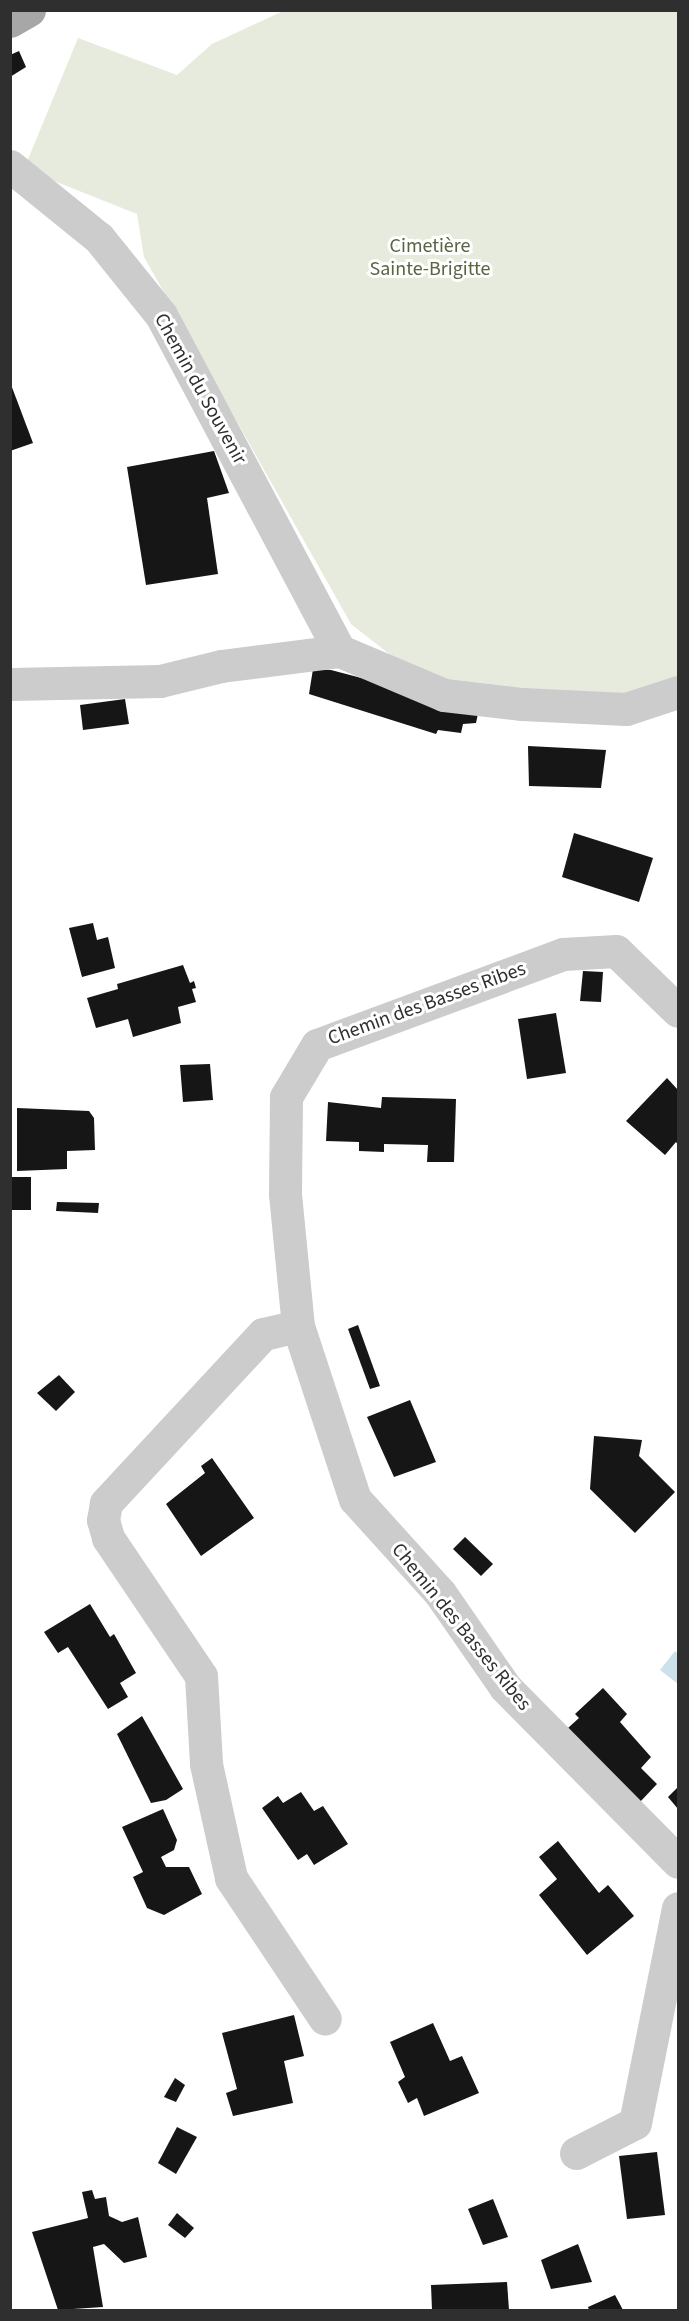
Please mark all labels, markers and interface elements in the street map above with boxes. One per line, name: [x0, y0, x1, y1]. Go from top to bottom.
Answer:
park label: Cimetière Sainte-Brigitte: [370, 235, 490, 282]
street label: Chemin du Souvenir: [149, 309, 251, 469]
street label: Chemin des Basses Ribes: [325, 957, 529, 1051]
street label: Chemin des Basses Ribes: [386, 1538, 536, 1716]

